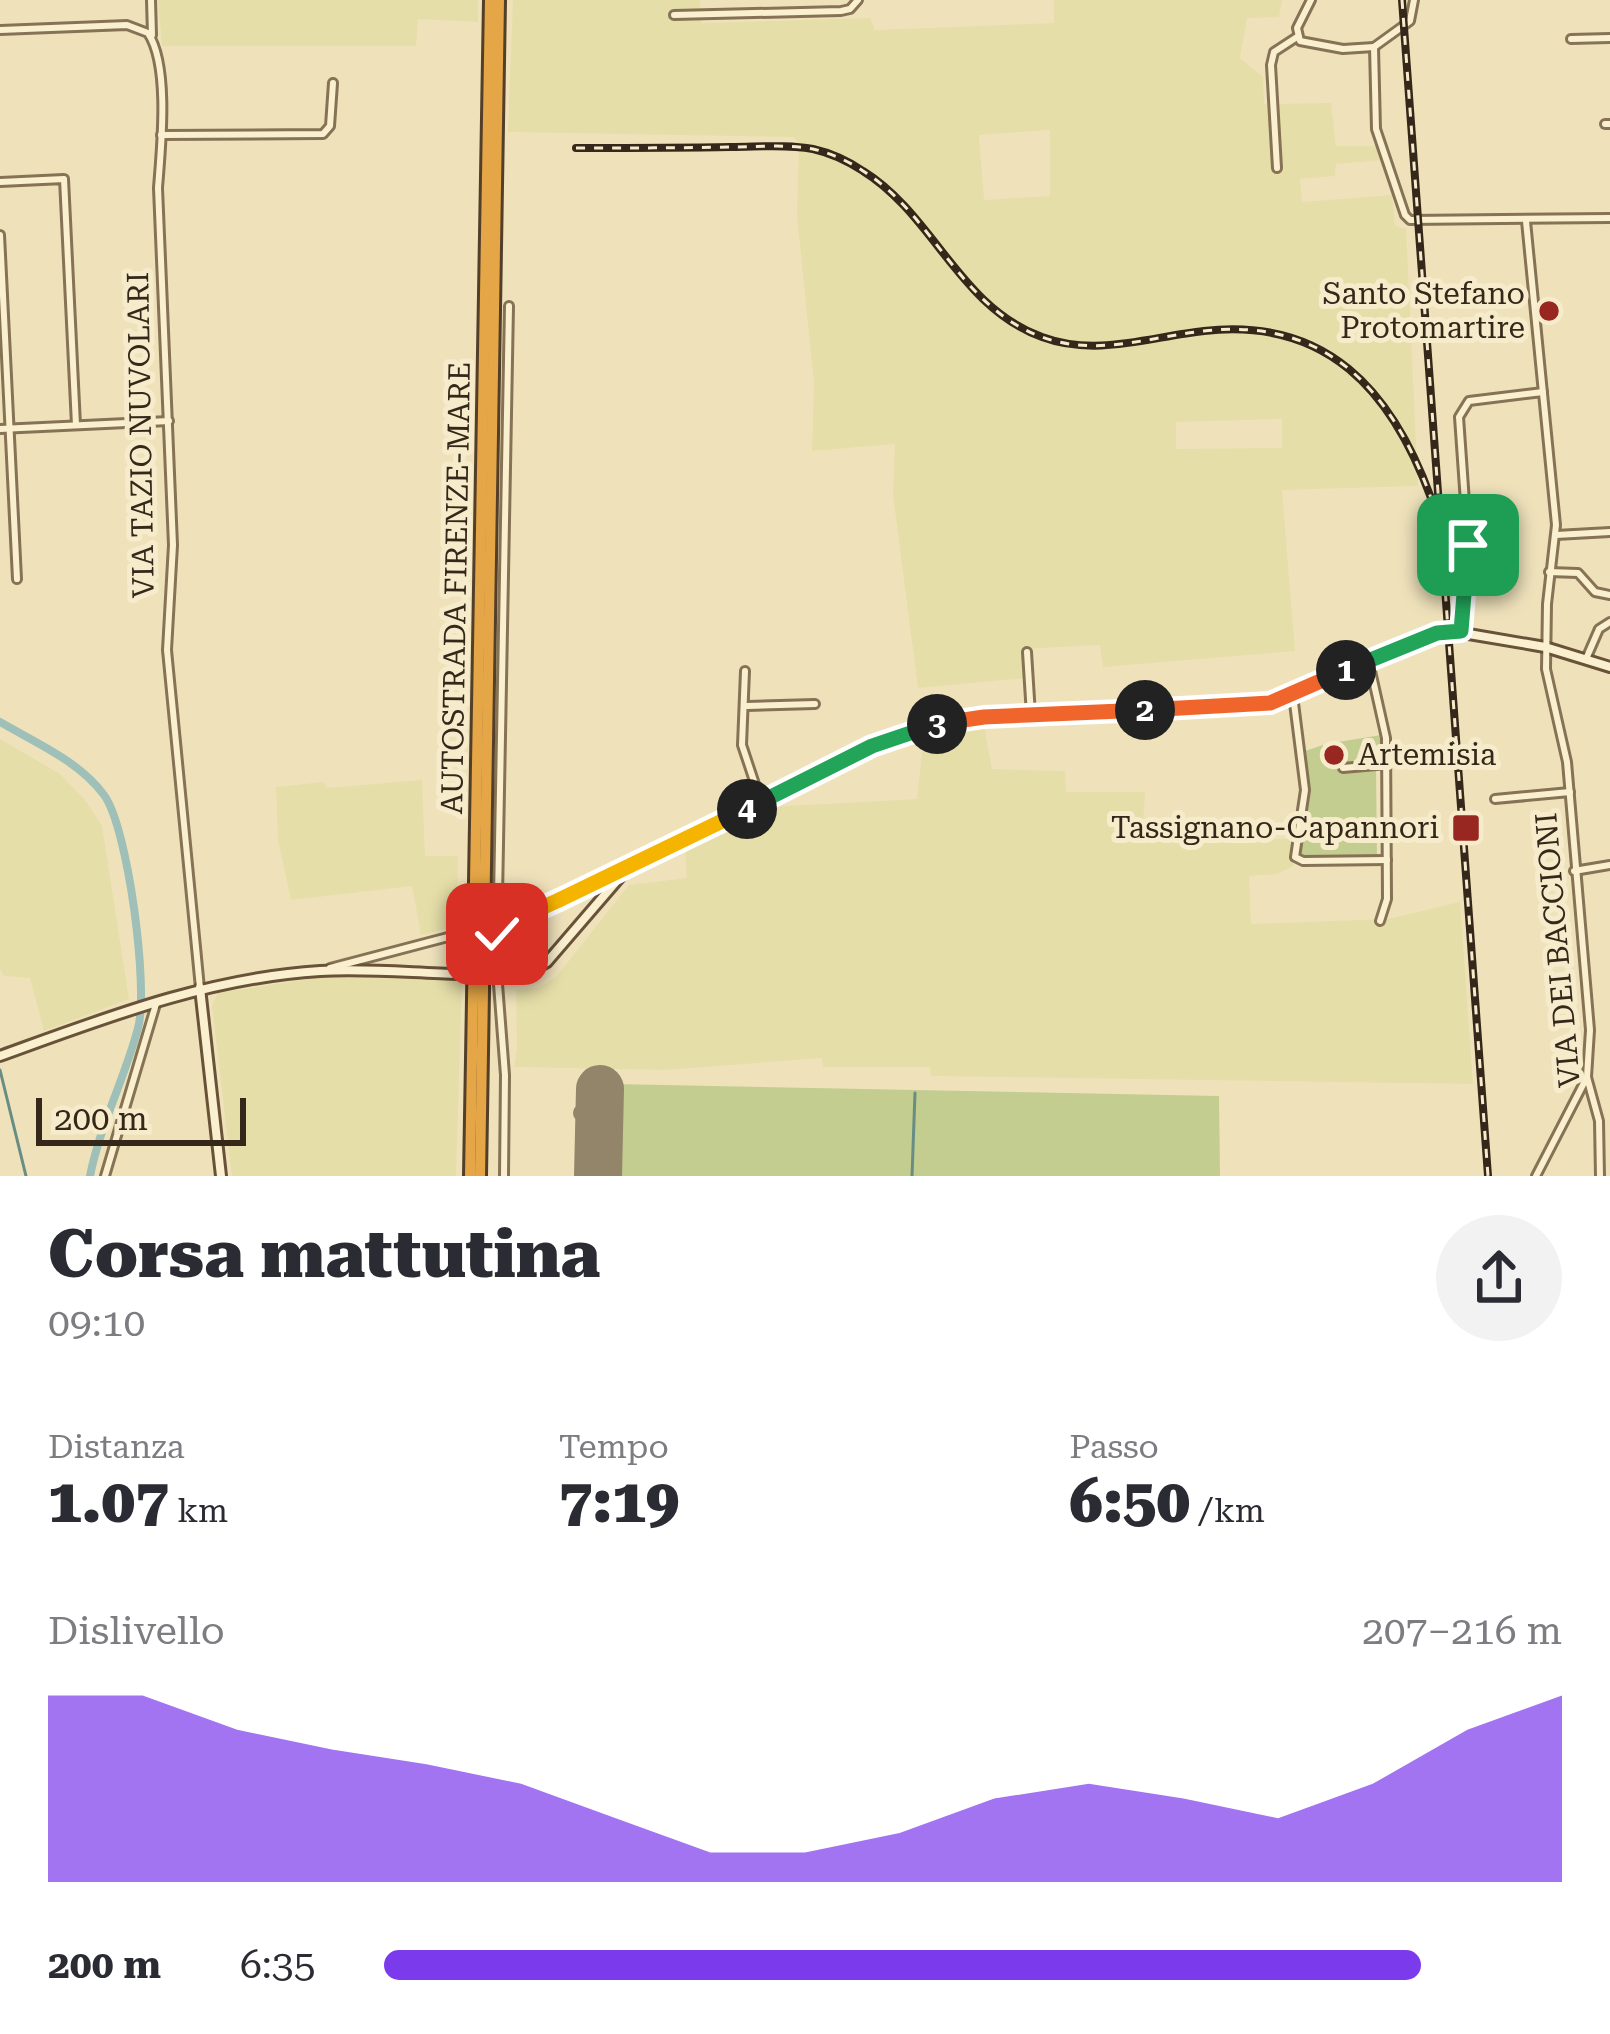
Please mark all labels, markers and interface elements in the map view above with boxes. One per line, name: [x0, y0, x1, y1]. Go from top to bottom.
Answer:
street label: VIA TAZIO NUVOLARI: [120, 272, 161, 598]
place label: Santo Stefano Protomartire: [1323, 276, 1525, 345]
marker: Santo Stefano Protomartire: [1536, 298, 1562, 324]
street label: AUTOSTRADA FIRENZE-MARE: [434, 361, 477, 815]
pin: [1417, 494, 1519, 596]
icon: arrive: [1435, 512, 1501, 578]
pin: 1: [1316, 640, 1376, 700]
text: 1: [1337, 650, 1355, 689]
pin: 2: [1115, 680, 1175, 740]
text: 2: [1136, 690, 1154, 729]
pin: 3: [907, 694, 967, 754]
text: 3: [928, 704, 946, 743]
place label: Artemisia: [1358, 737, 1496, 772]
marker: Artemisia: [1321, 742, 1347, 768]
pin: 4: [717, 779, 777, 839]
text: 4: [738, 789, 756, 828]
place label: Tassignano-Capannori: [1111, 810, 1439, 845]
street label: VIA DEI BACCIONI: [1528, 811, 1587, 1089]
marker: Tassignano-Capannori: [1450, 812, 1482, 844]
pin: [446, 883, 548, 985]
icon: check: [464, 901, 530, 967]
scale bar: [36, 1092, 246, 1145]
text: 200 m: [54, 1099, 148, 1138]
button: share: [1436, 1215, 1562, 1341]
text: Corsa mattutina: [48, 1216, 600, 1293]
text: 09:10: [48, 1300, 145, 1346]
text: Distanza: [48, 1427, 185, 1466]
text: Tempo: [559, 1427, 669, 1466]
text: Passo: [1069, 1427, 1159, 1466]
text: 1.07: [48, 1466, 169, 1537]
text: 7:19: [559, 1466, 679, 1537]
text: 6:50: [1069, 1466, 1190, 1537]
text: km: [169, 1491, 228, 1530]
text: /km: [1190, 1491, 1265, 1530]
text: Dislivello: [48, 1608, 225, 1654]
text: 207–216 m: [1362, 1608, 1562, 1654]
text: 200 m: [48, 1942, 161, 1988]
text: 6:35: [240, 1942, 316, 1988]

